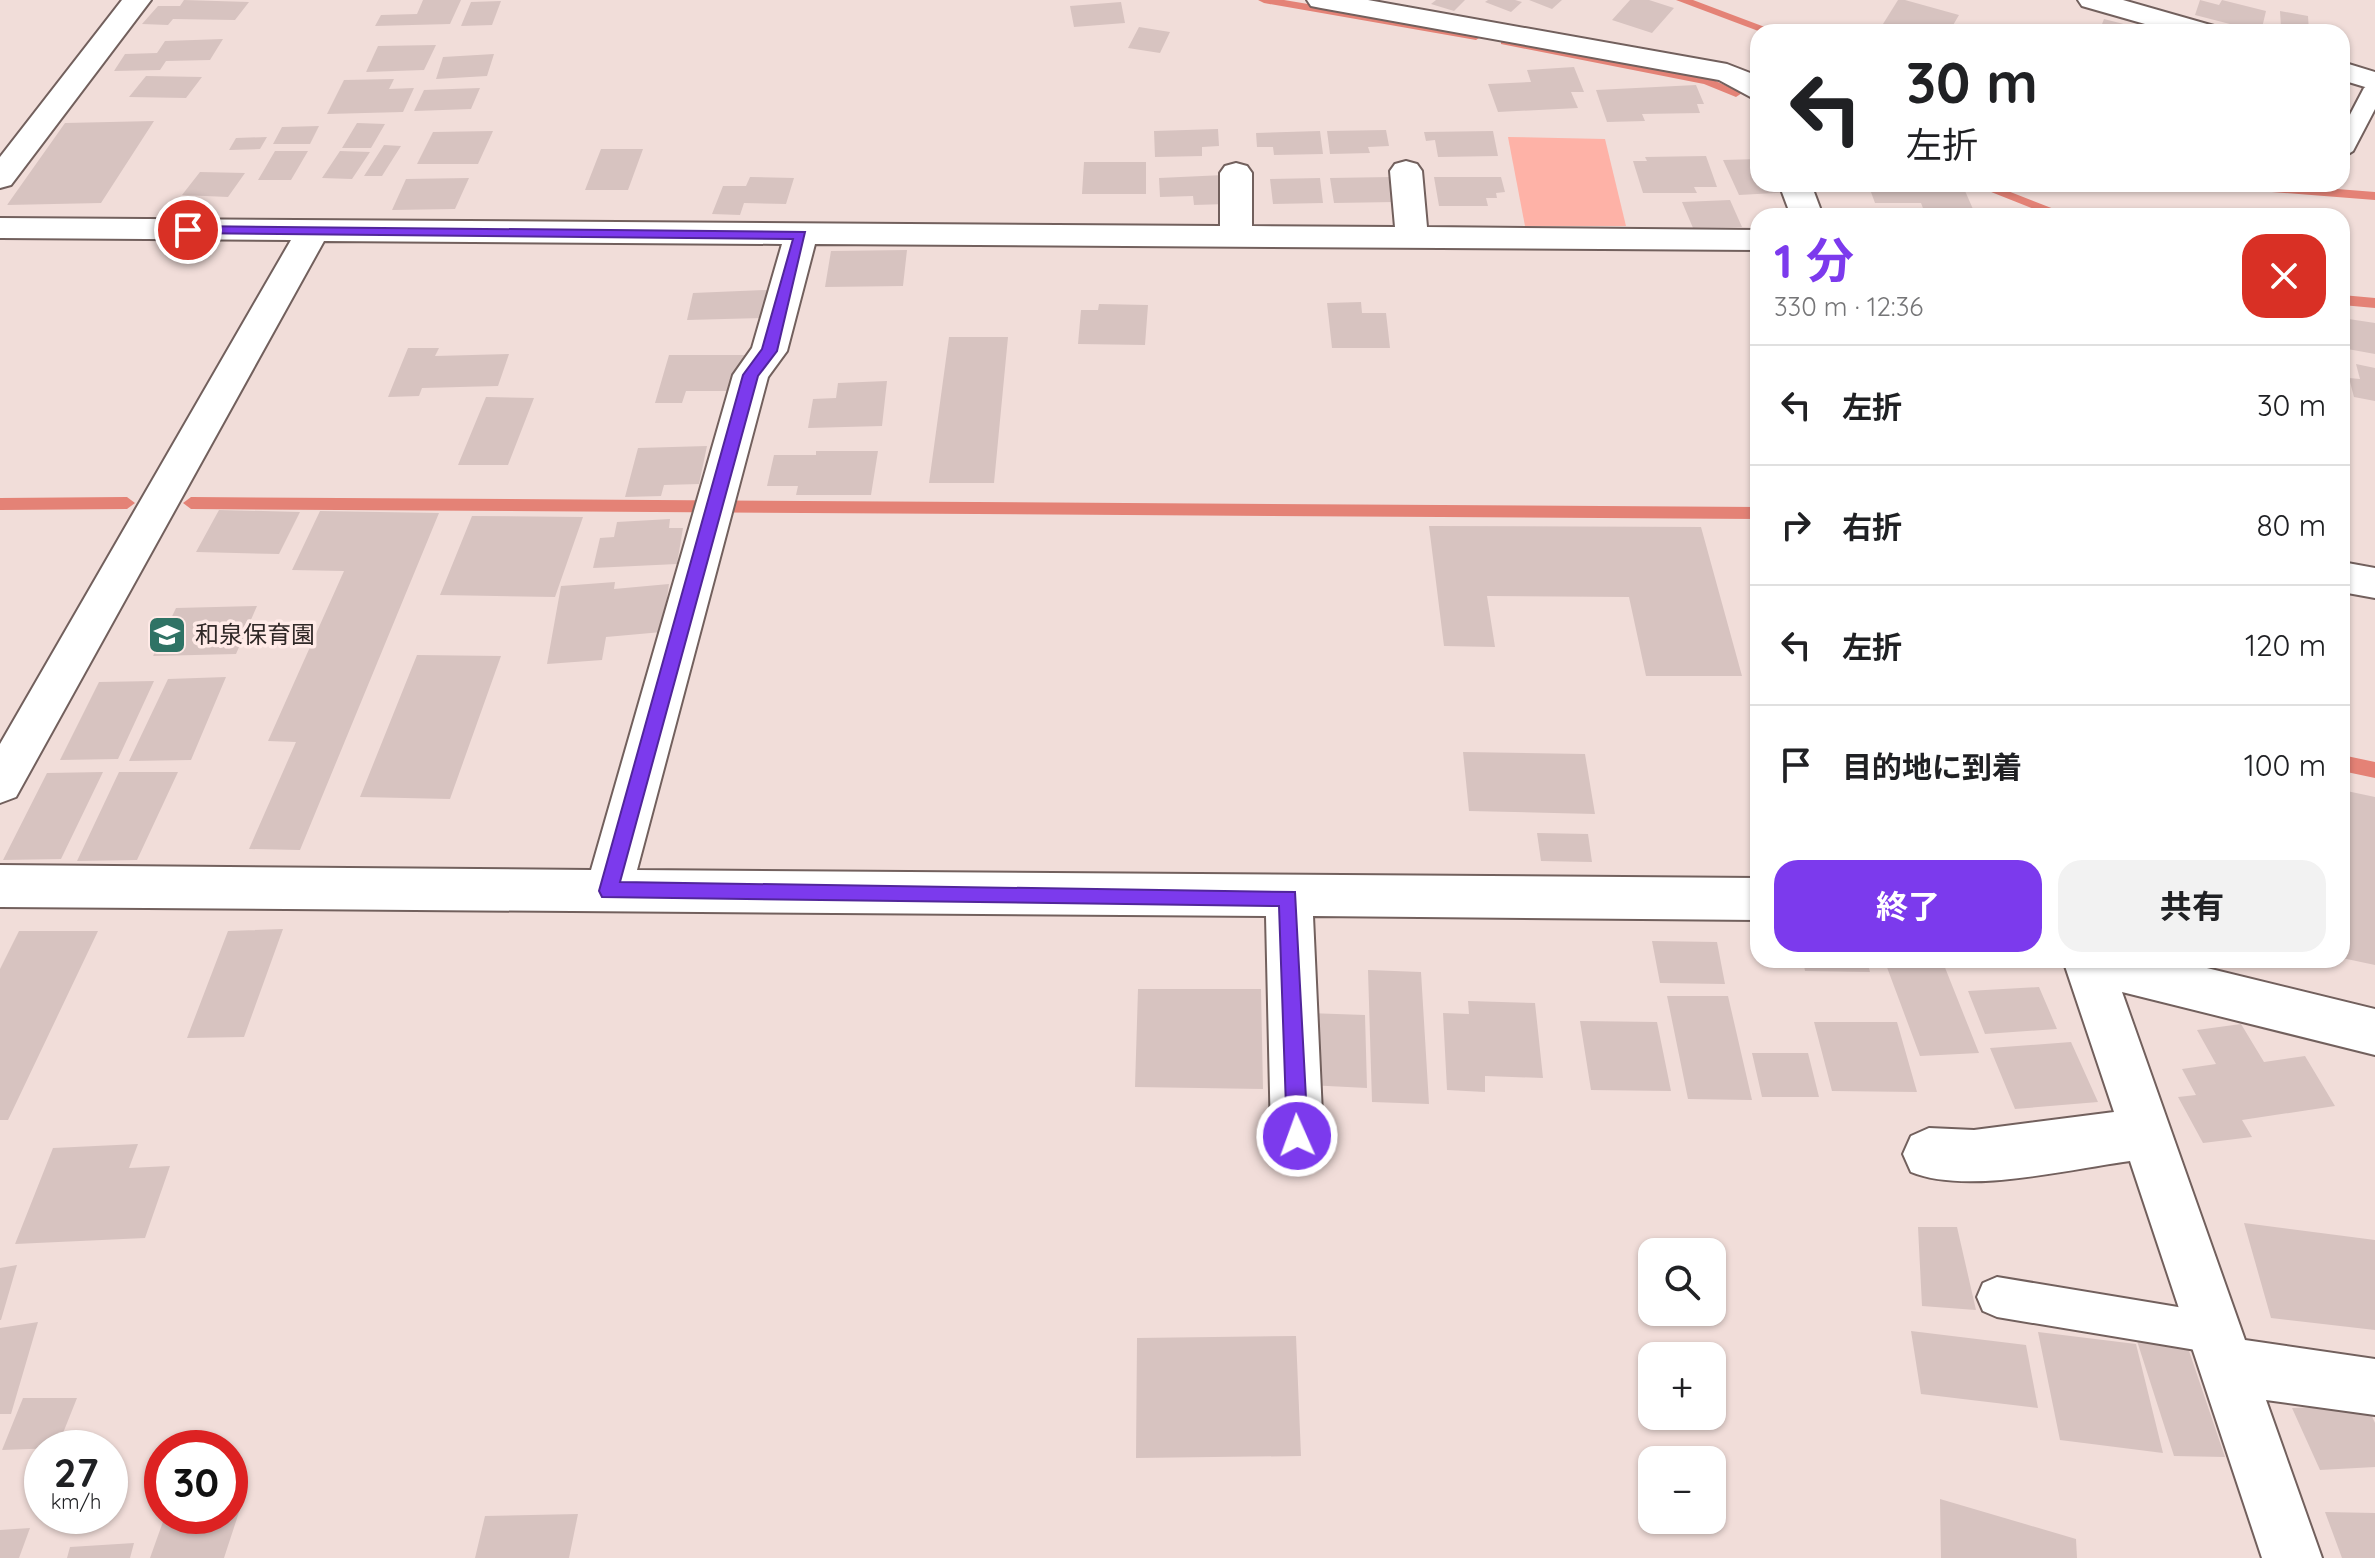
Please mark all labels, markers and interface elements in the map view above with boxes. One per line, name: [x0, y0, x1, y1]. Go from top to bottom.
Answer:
text: 30 m: [1906, 47, 2038, 117]
icon: left: [1774, 56, 1878, 160]
text: 左折: [1906, 122, 1978, 167]
pin: [154, 196, 222, 264]
icon: arrive: [166, 208, 210, 252]
text: 1 分: [1774, 230, 1854, 290]
button: close: [2242, 234, 2326, 318]
text: 330 m · 12:36: [1774, 290, 1923, 323]
icon: left: [1774, 383, 1818, 427]
text: 30 m: [2257, 386, 2326, 424]
text: 左折: [1842, 388, 1902, 426]
icon: right: [1774, 503, 1818, 547]
text: 80 m: [2256, 506, 2326, 544]
text: 右折: [1842, 508, 1902, 546]
school or university icon: 和泉保育園: [146, 614, 188, 656]
place label: 和泉保育園: [195, 619, 315, 649]
icon: left: [1774, 623, 1818, 667]
text: 120 m: [2245, 626, 2326, 664]
text: 左折: [1842, 628, 1902, 666]
icon: arrive: [1774, 743, 1818, 787]
text: 100 m: [2244, 746, 2326, 784]
text: 目的地に到着: [1842, 748, 2022, 786]
button: 終了: [1774, 860, 2042, 952]
button: 共有: [2058, 860, 2326, 952]
position arrow: [1255, 1094, 1339, 1178]
map controls: [1638, 1238, 1726, 1534]
button: search: [1638, 1238, 1726, 1326]
button: +: [1638, 1342, 1726, 1430]
speed limit sign: 30: [144, 1430, 248, 1534]
button: −: [1638, 1446, 1726, 1534]
text: 27: [54, 1447, 98, 1497]
text: km/h: [51, 1489, 101, 1514]

